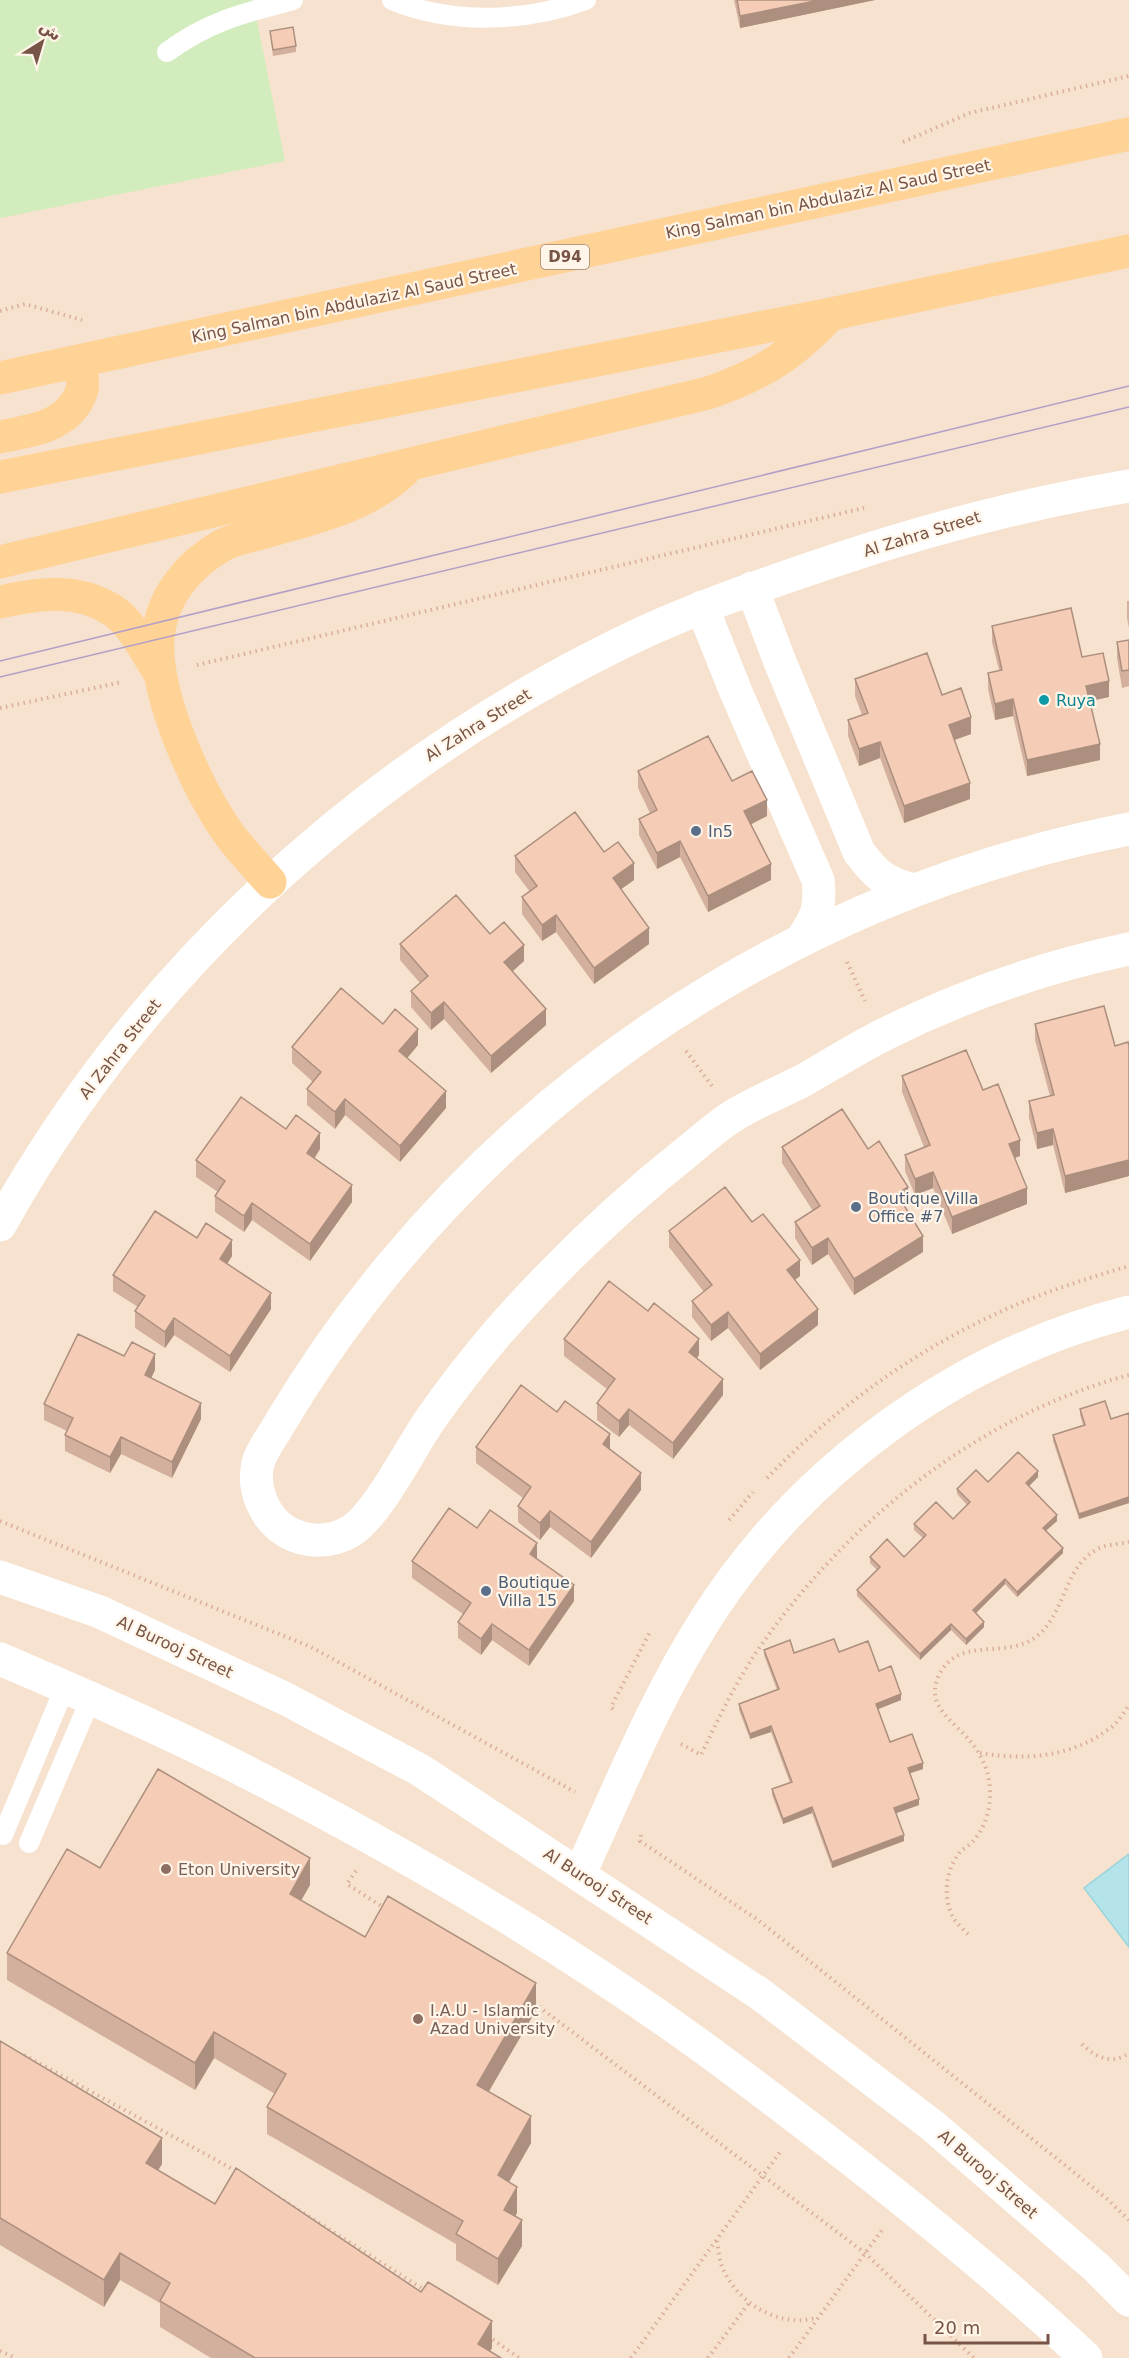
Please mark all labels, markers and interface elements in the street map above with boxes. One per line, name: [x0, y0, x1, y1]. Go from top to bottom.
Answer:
north arrow: [12, 12, 72, 72]
text: ش: [36, 16, 65, 45]
street label: King Salman bin Abdulaziz Al Saud Street: [664, 155, 992, 243]
road number: D94: [541, 245, 589, 269]
street label: King Salman bin Abdulaziz Al Saud Street: [190, 259, 518, 347]
street label: Al Zahra Street: [861, 507, 983, 561]
street label: Al Zahra Street: [421, 685, 535, 765]
place label: Ruya: [1056, 691, 1096, 710]
marker: Ruya: [1037, 693, 1051, 707]
place label: In5: [708, 822, 733, 841]
marker: In5: [689, 824, 703, 838]
street label: Al Zahra Street: [75, 995, 165, 1103]
place label: Boutique Villa Office #7: [868, 1189, 979, 1226]
marker: Boutique Villa Office #7: [849, 1200, 863, 1214]
place label: Boutique Villa 15: [498, 1573, 570, 1610]
marker: Boutique Villa 15: [479, 1584, 493, 1598]
street label: Al Burooj Street: [114, 1612, 236, 1682]
street label: Al Burooj Street: [540, 1844, 656, 1928]
place label: Eton University: [178, 1860, 300, 1879]
marker: Eton University: [159, 1862, 173, 1876]
place label: I.A.U - Islamic Azad University: [430, 2001, 555, 2038]
marker: I.A.U - Islamic Azad University: [411, 2012, 425, 2026]
street label: Al Burooj Street: [934, 2126, 1042, 2222]
scale bar: [925, 2307, 1048, 2345]
text: 20 m: [934, 2317, 980, 2338]

